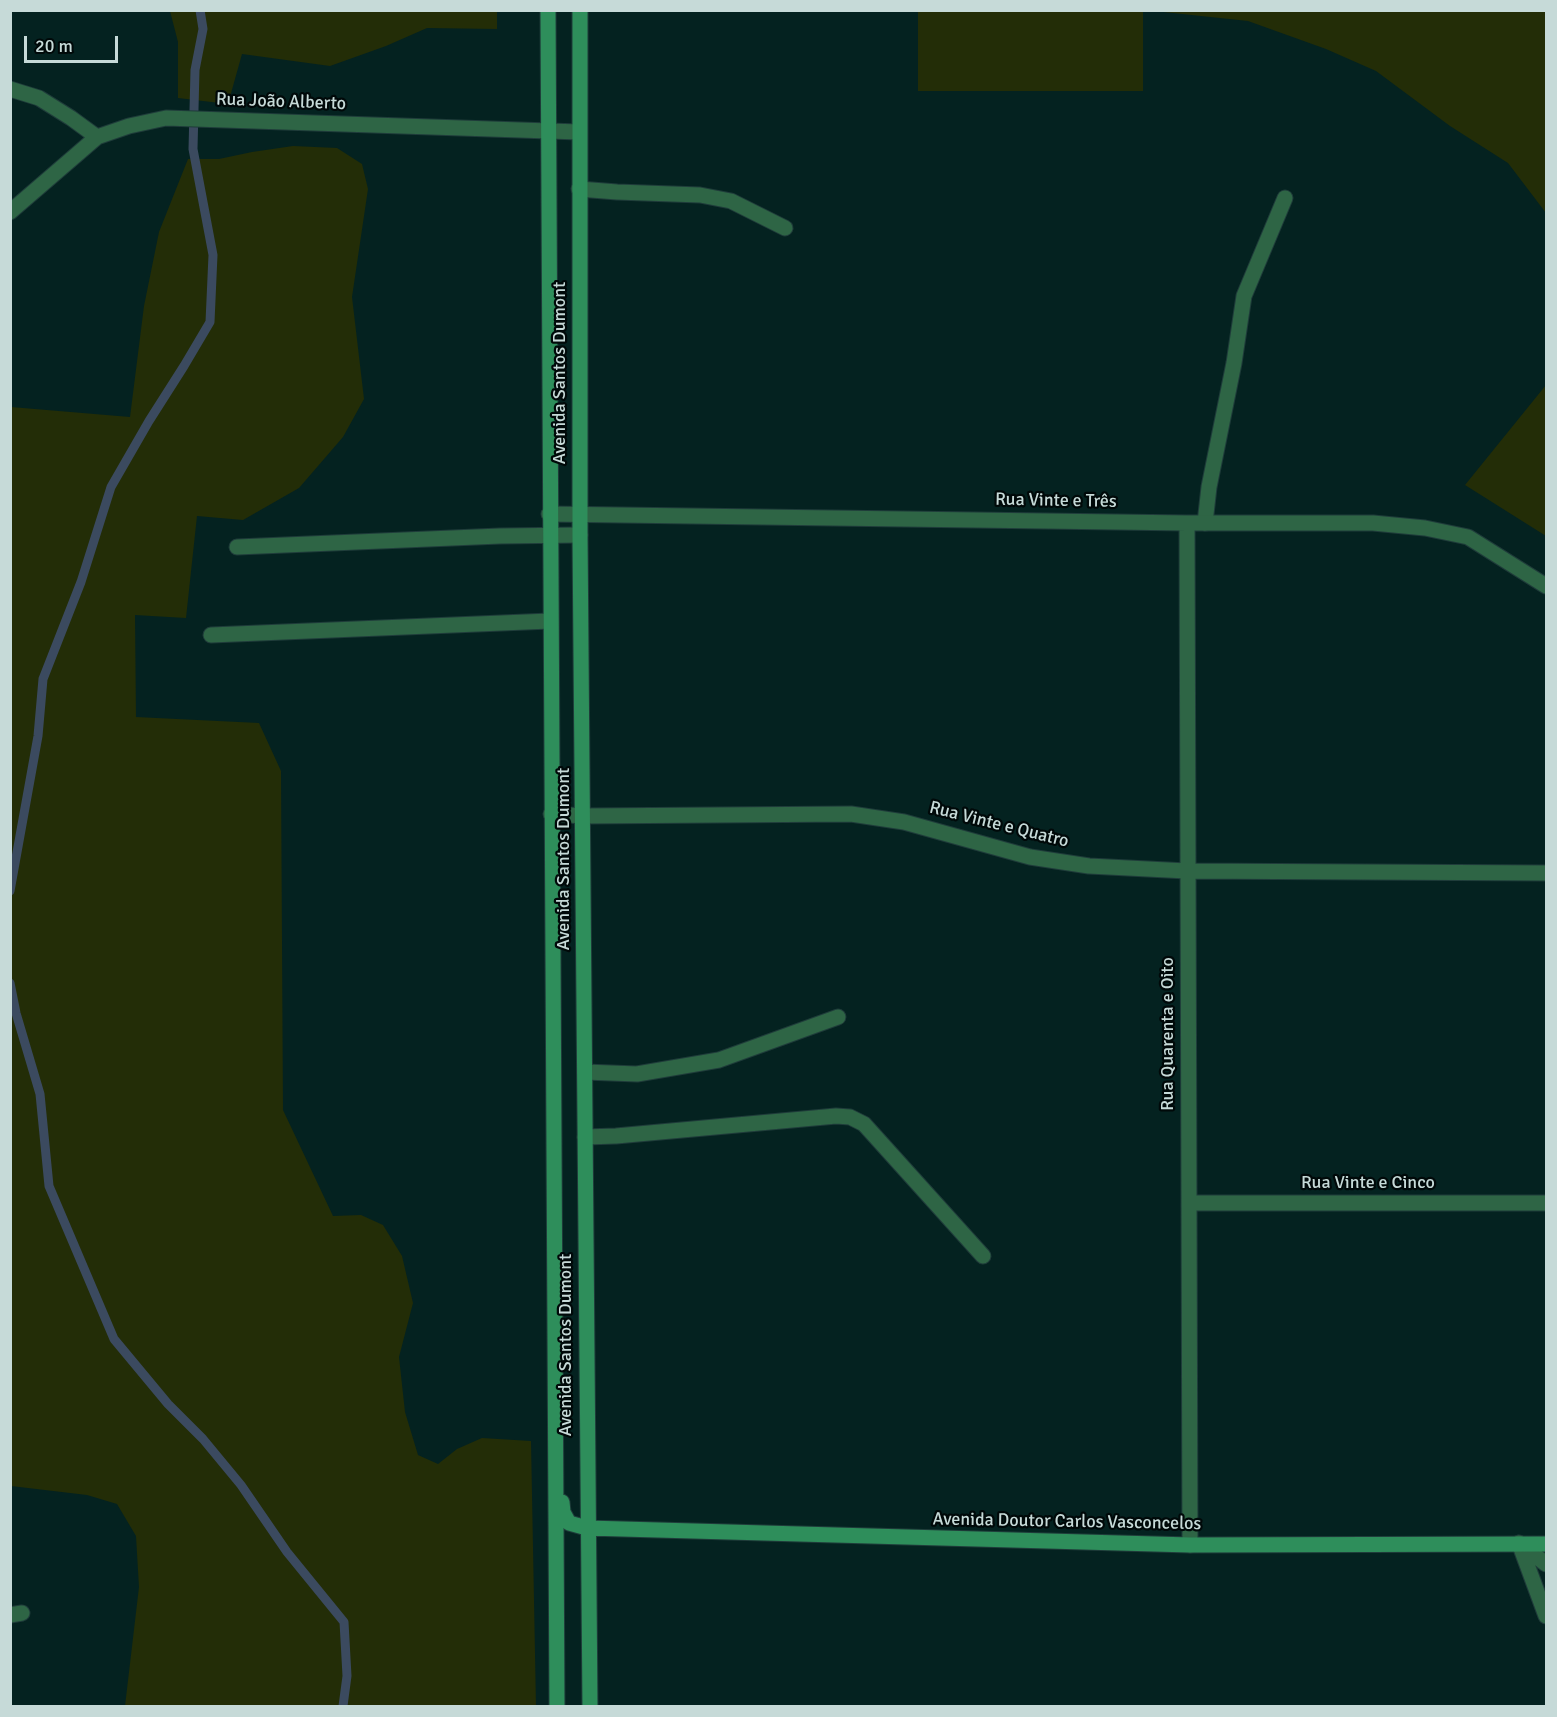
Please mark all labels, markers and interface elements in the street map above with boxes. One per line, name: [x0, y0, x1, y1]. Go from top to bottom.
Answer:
scale bar: [27, 24, 122, 62]
text: 20 m: [35, 35, 73, 57]
street label: Rua João Alberto: [216, 89, 346, 115]
street label: Avenida Santos Dumont: [549, 282, 571, 464]
street label: Rua Vinte e Três: [995, 489, 1117, 513]
street label: Avenida Santos Dumont: [553, 768, 575, 950]
street label: Rua Vinte e Quatro: [927, 797, 1071, 853]
street label: Rua Quarenta e Oito: [1157, 957, 1179, 1111]
street label: Rua Vinte e Cinco: [1301, 1172, 1435, 1194]
street label: Avenida Santos Dumont: [555, 1254, 577, 1436]
street label: Avenida Doutor Carlos Vasconcelos: [932, 1509, 1202, 1535]

